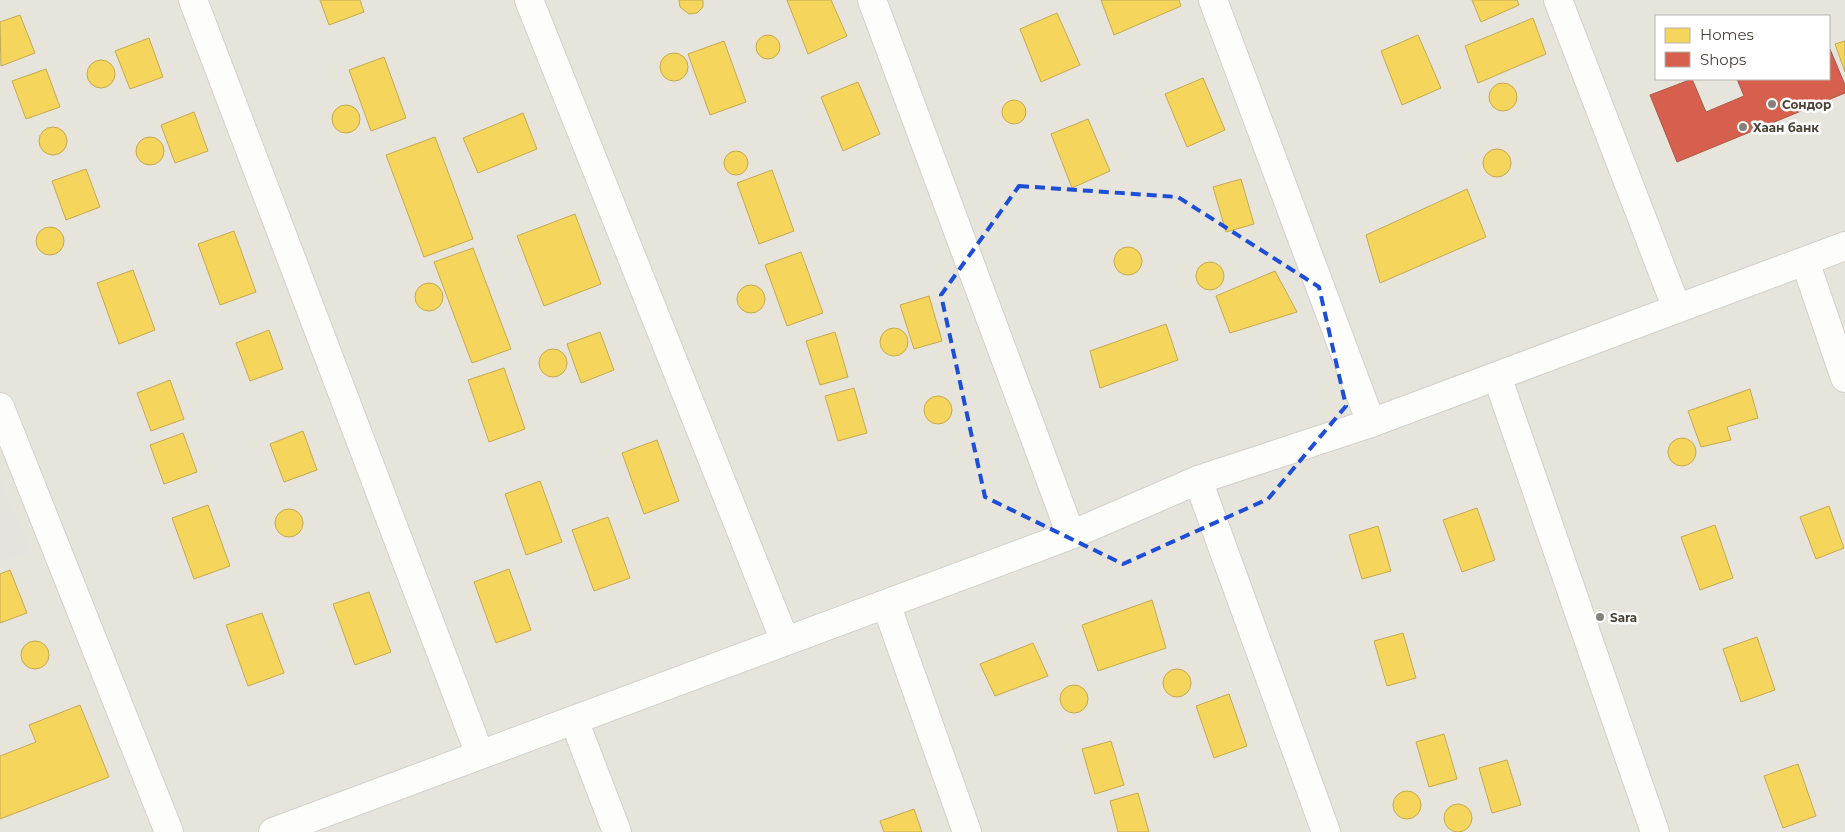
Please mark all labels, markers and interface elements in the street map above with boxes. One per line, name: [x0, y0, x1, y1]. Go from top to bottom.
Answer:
legend: [1655, 15, 1830, 80]
text: Homes: [1700, 25, 1754, 44]
text: Shops: [1700, 50, 1746, 69]
place label: Сондор: [1782, 97, 1831, 112]
marker: Сондор: [1766, 98, 1778, 110]
place label: Хаан банк: [1753, 120, 1819, 135]
marker: Хаан банк: [1737, 121, 1749, 133]
place label: Sara: [1610, 610, 1637, 625]
marker: Sara: [1594, 611, 1606, 623]

